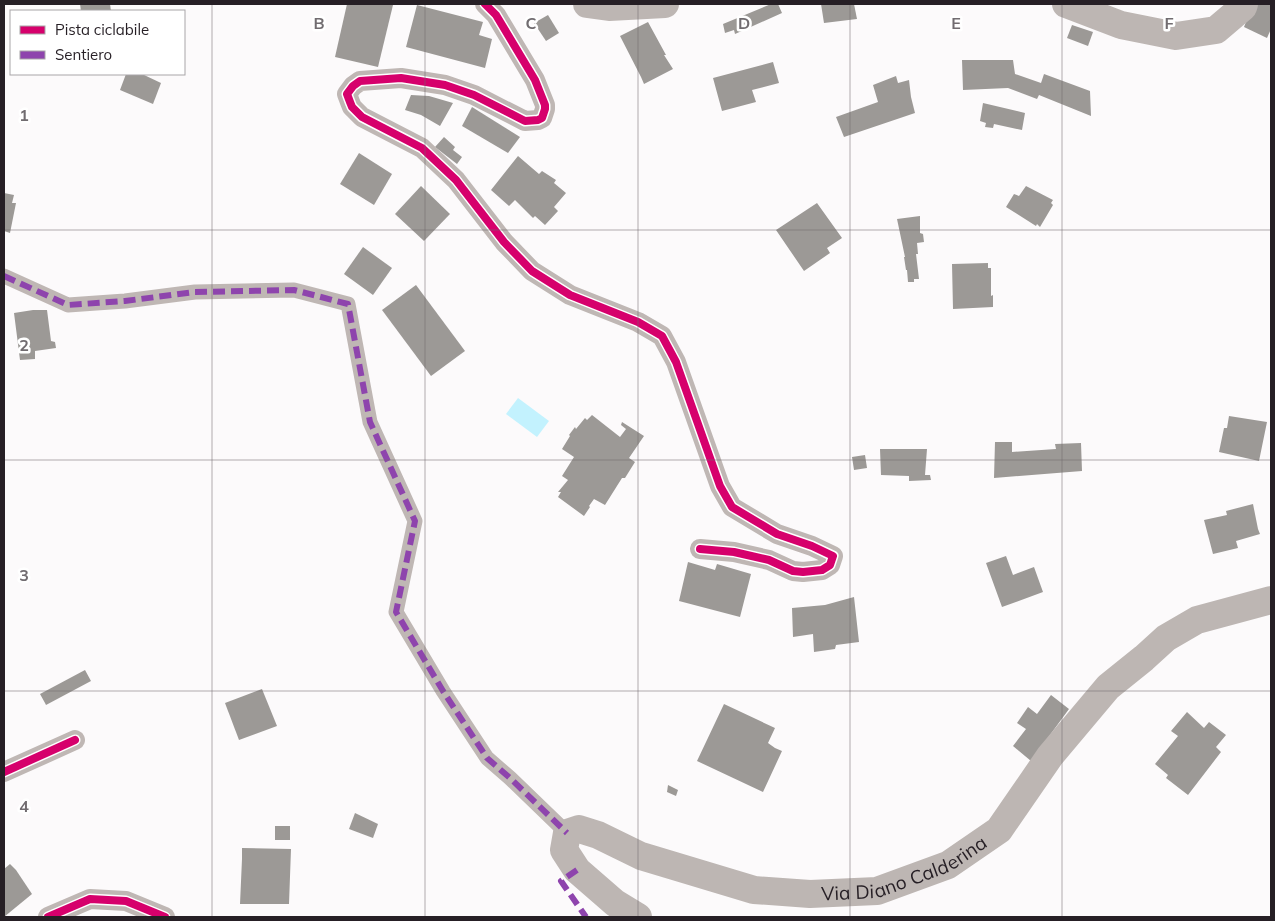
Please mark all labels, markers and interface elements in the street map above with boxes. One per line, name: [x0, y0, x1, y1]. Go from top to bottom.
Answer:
legend: [10, 10, 185, 75]
text: B: [313, 13, 325, 33]
text: C: [526, 13, 537, 33]
text: D: [738, 13, 750, 33]
text: E: [951, 13, 961, 33]
text: F: [1164, 13, 1174, 33]
text: Pista ciclabile: [55, 20, 149, 39]
text: Sentiero: [55, 45, 112, 64]
text: 1: [19, 105, 29, 125]
text: 2: [19, 335, 29, 355]
text: 3: [19, 565, 29, 585]
text: 4: [19, 796, 29, 816]
street label: Via Diano Calderina: [821, 830, 991, 905]

